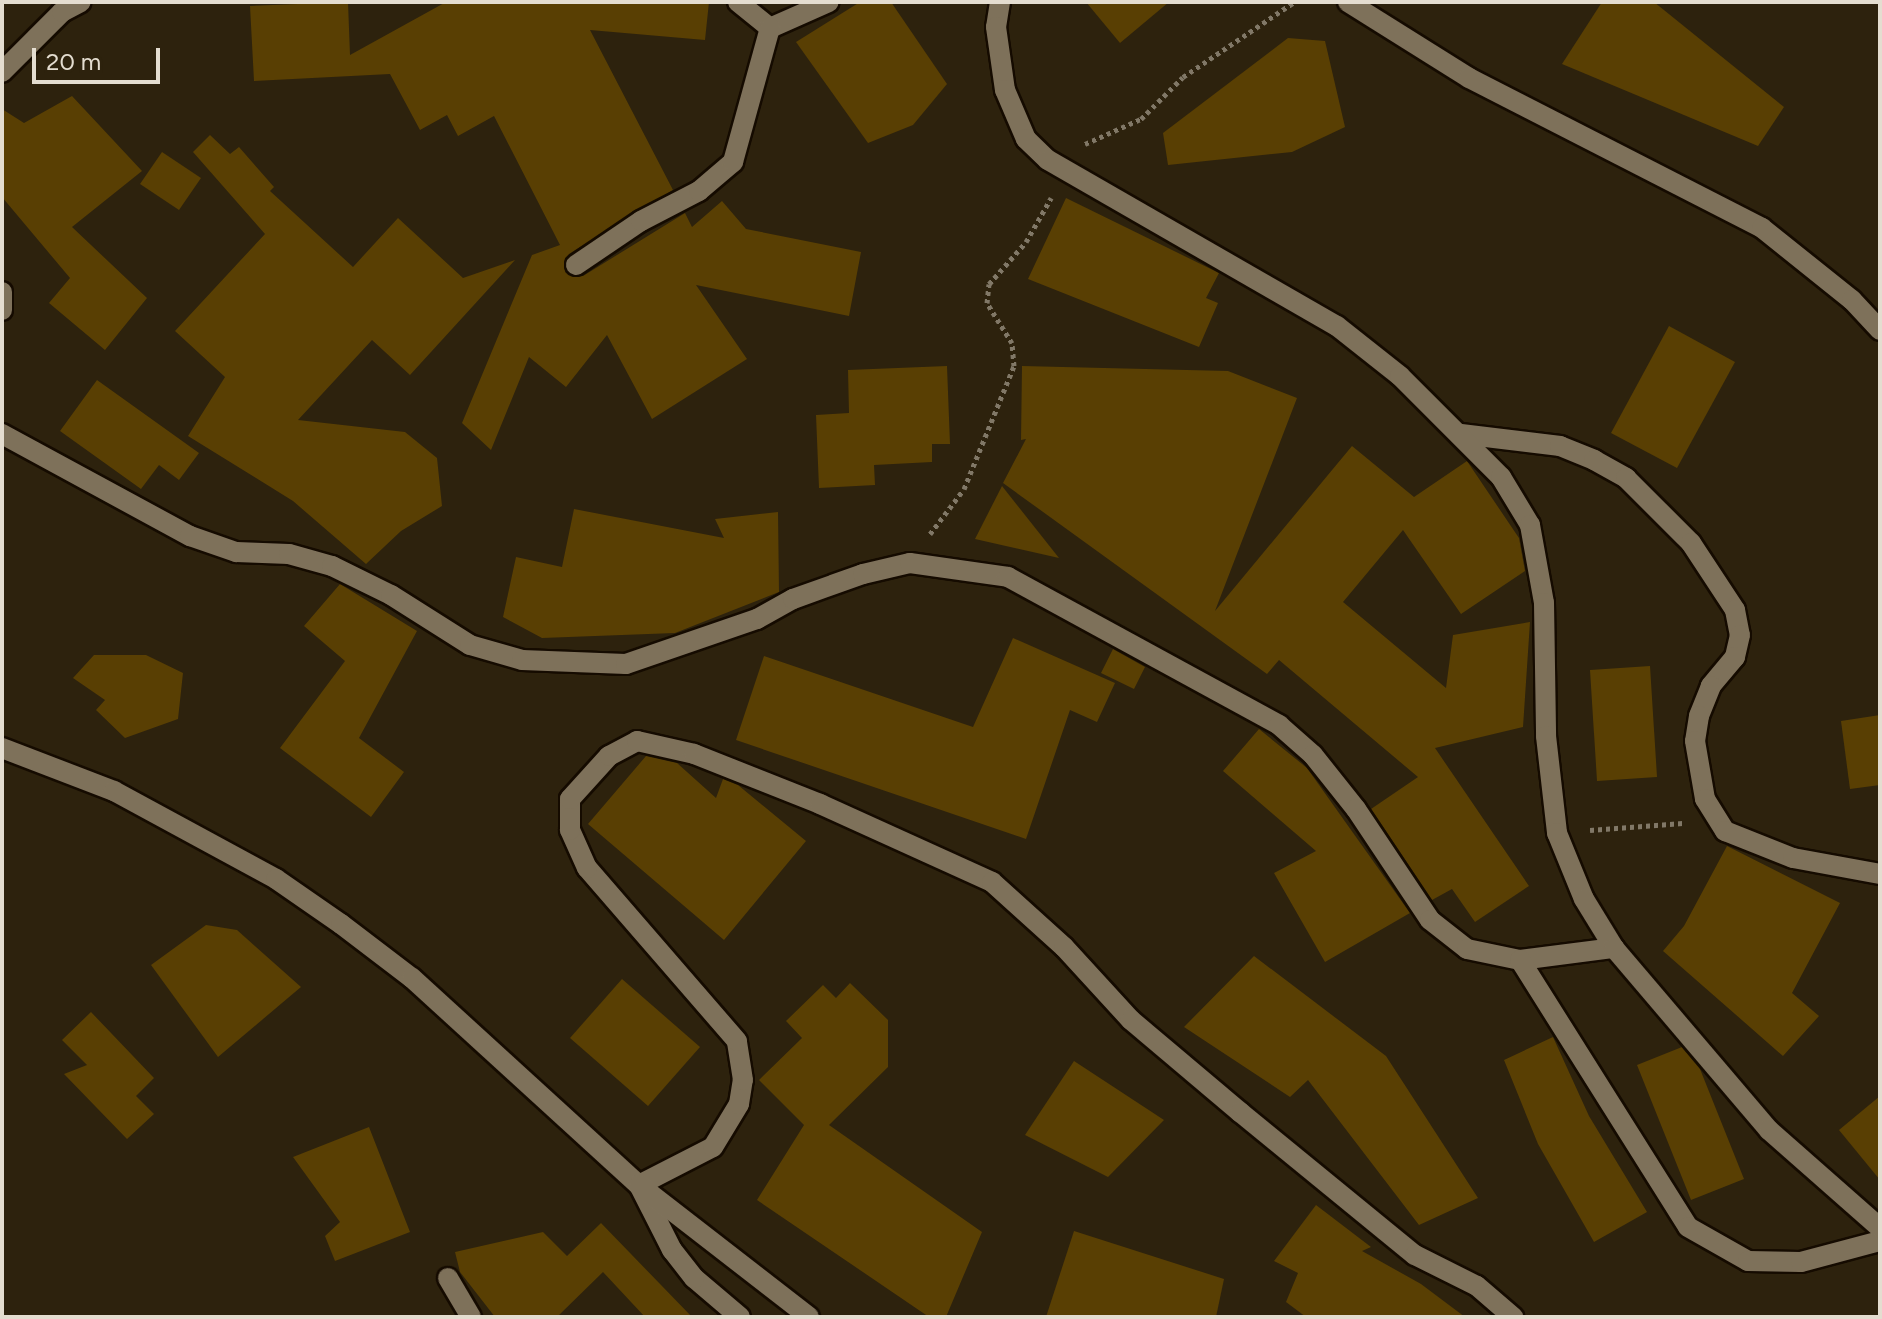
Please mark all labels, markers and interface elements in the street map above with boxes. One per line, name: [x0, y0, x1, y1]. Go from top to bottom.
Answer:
scale bar: [36, 32, 164, 82]
text: 20 m: [46, 47, 101, 76]

